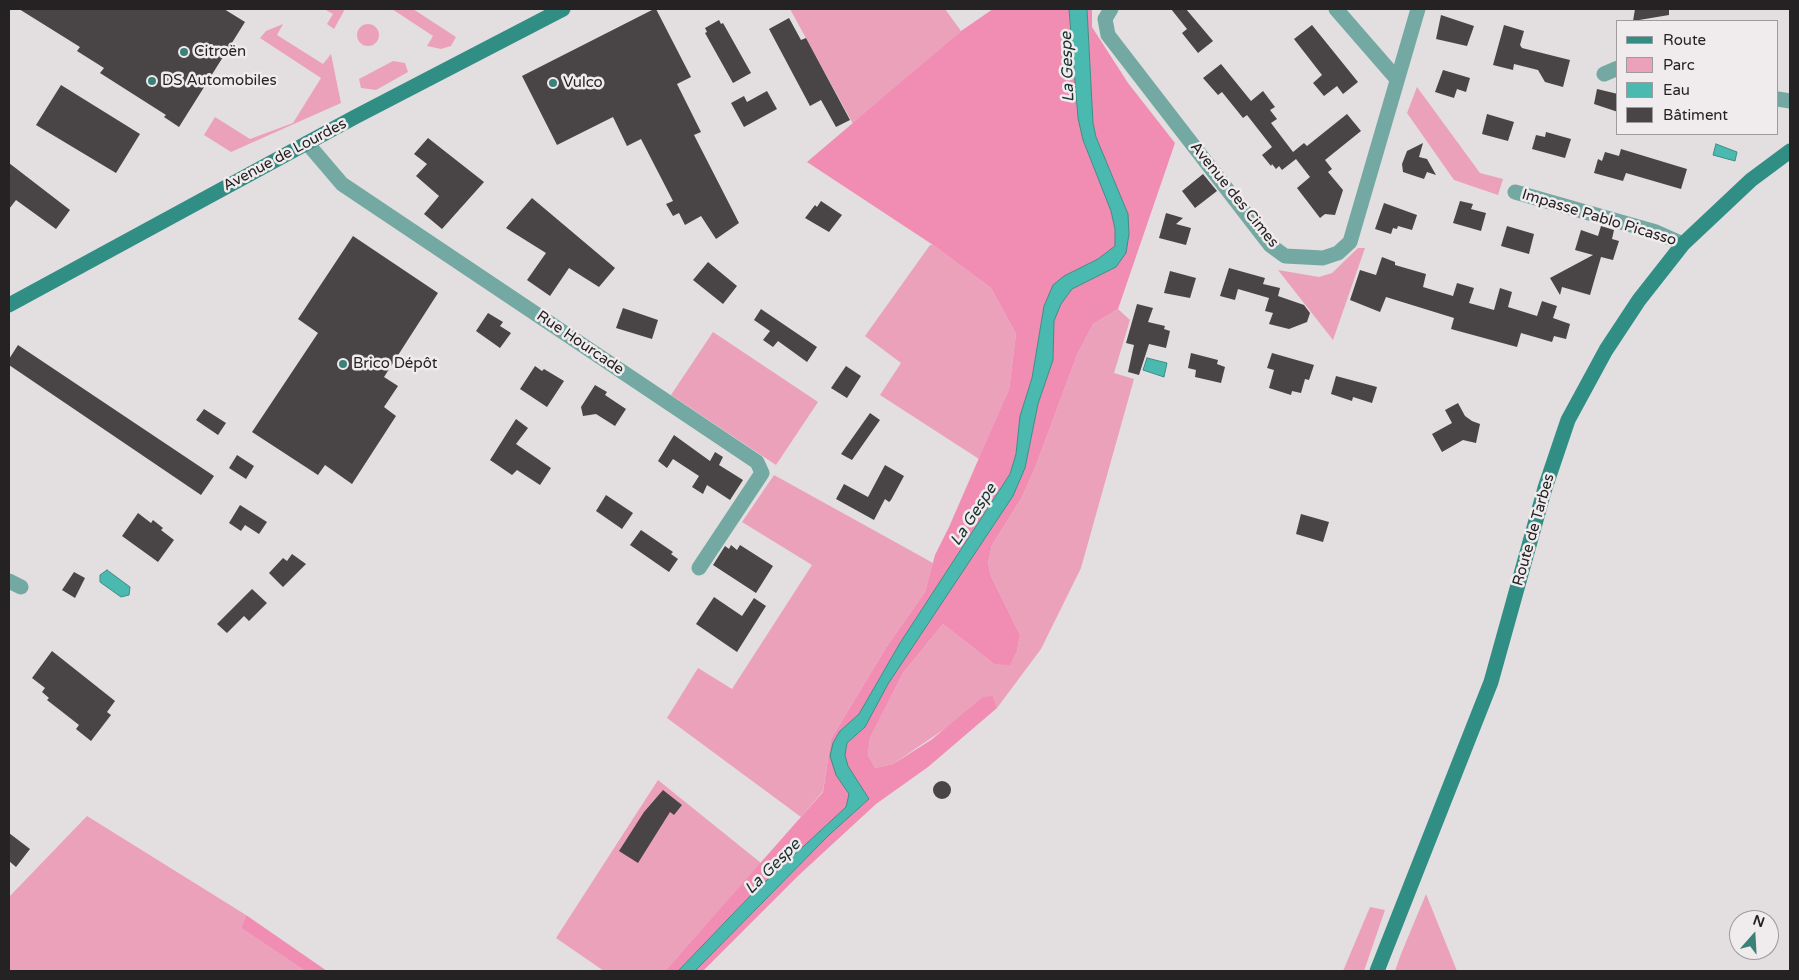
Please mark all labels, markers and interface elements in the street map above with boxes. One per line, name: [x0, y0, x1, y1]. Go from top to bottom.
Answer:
legend: [1616, 20, 1779, 135]
text: Route: [1663, 31, 1706, 49]
water label: La Gespe: [1057, 32, 1079, 102]
place label: Citroën: [194, 43, 246, 61]
marker: Citroën: [178, 46, 190, 58]
text: Parc: [1663, 56, 1695, 74]
place label: DS Automobiles: [162, 72, 277, 90]
place label: Vulco: [563, 74, 603, 92]
marker: DS Automobiles: [146, 75, 158, 87]
marker: Vulco: [547, 77, 559, 89]
text: Eau: [1663, 81, 1690, 99]
text: Bâtiment: [1663, 106, 1728, 124]
street label: Avenue de Lourdes: [220, 115, 350, 195]
street label: Avenue des Cimes: [1186, 139, 1282, 251]
street label: Impasse Pablo Picasso: [1520, 186, 1678, 250]
street label: Rue Hourcade: [533, 307, 627, 379]
place label: Brico Dépôt: [353, 355, 437, 373]
marker: Brico Dépôt: [337, 358, 349, 370]
street label: Route de Tarbes: [1509, 472, 1559, 588]
water label: La Gespe: [947, 480, 1001, 550]
water label: La Gespe: [741, 835, 805, 899]
north arrow: [1729, 910, 1779, 960]
text: N: [1751, 911, 1767, 931]

